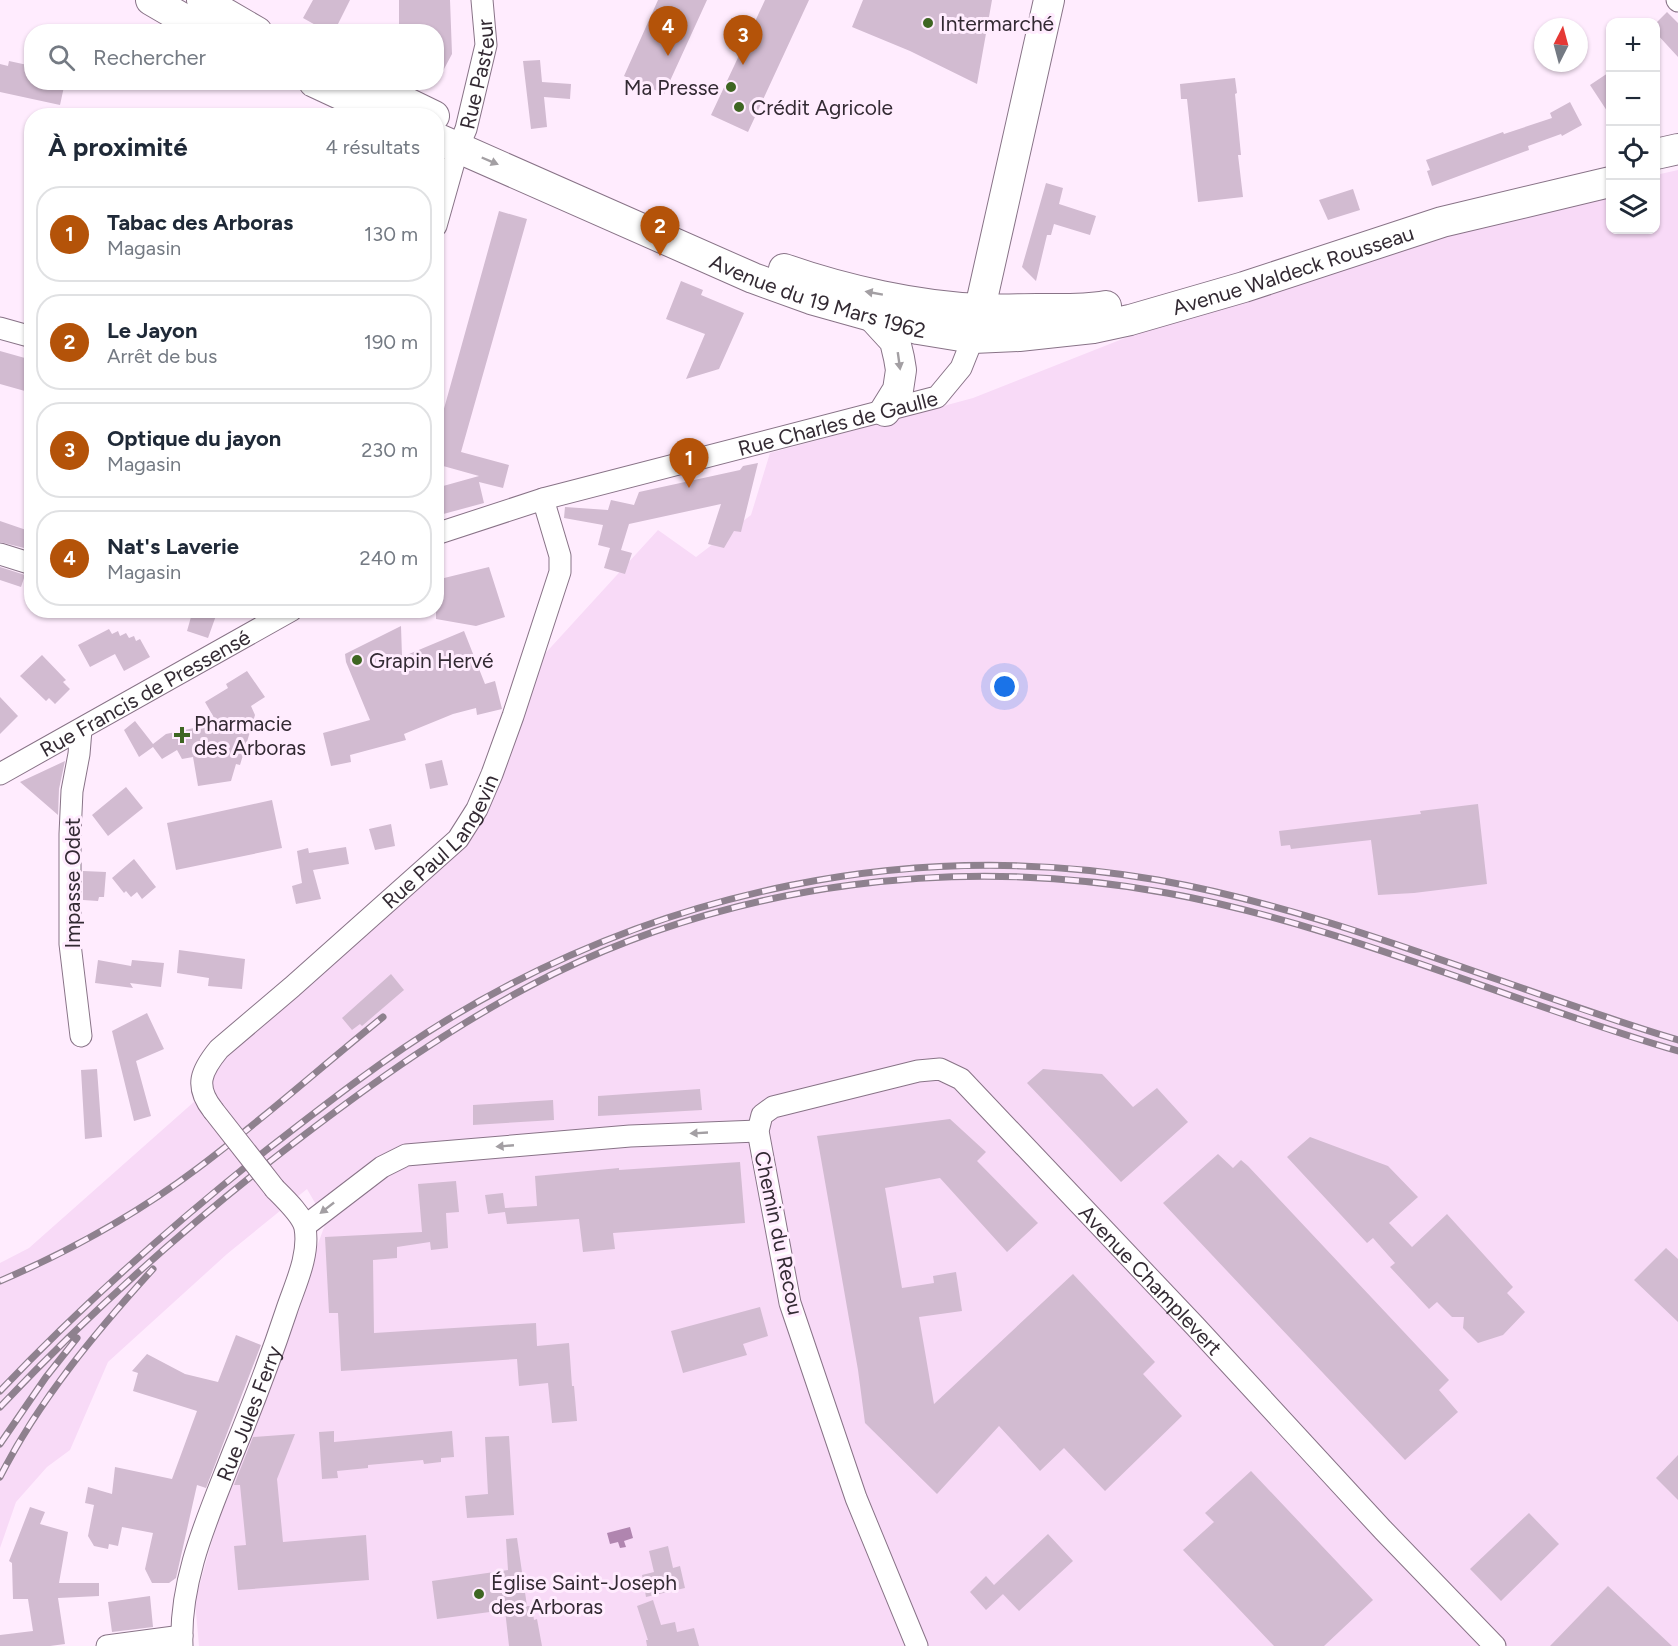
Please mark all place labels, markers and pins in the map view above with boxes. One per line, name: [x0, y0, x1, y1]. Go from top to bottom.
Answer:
pin: 4: [648, 7, 688, 56]
place label: Intermarché: [940, 11, 1054, 36]
pin: 3: [724, 16, 762, 65]
marker: Intermarché: [921, 16, 935, 30]
place label: Ma Presse: [624, 75, 719, 100]
marker: Ma Presse: [724, 80, 738, 94]
place label: Crédit Agricole: [751, 95, 893, 120]
marker: Crédit Agricole: [732, 100, 746, 114]
pin: 2: [640, 206, 680, 256]
pin: 1: [670, 438, 708, 488]
place label: Grapin Hervé: [369, 648, 493, 673]
marker: Grapin Hervé: [350, 653, 364, 667]
place label: Pharmacie des Arboras: [194, 711, 306, 760]
marker: Pharmacie des Arboras: [175, 728, 189, 742]
place label: Église Saint-Joseph des Arboras: [491, 1570, 677, 1619]
marker: Église Saint-Joseph des Arboras: [472, 1587, 486, 1601]

